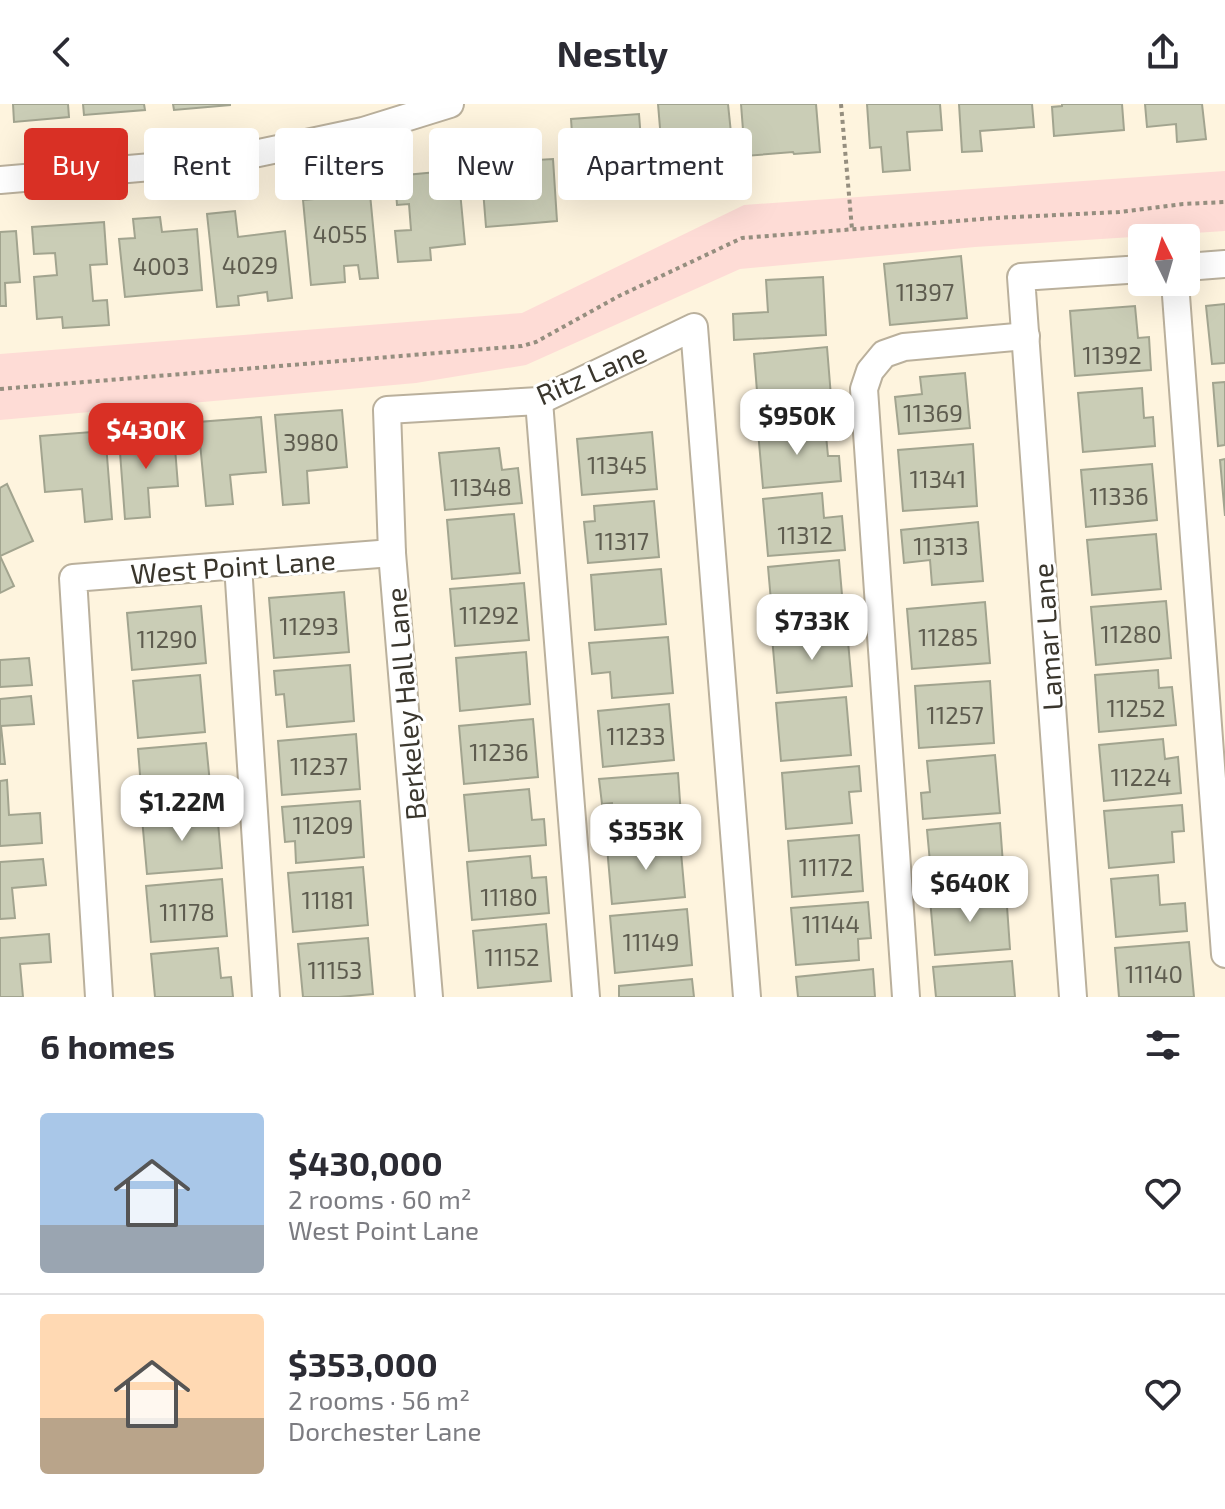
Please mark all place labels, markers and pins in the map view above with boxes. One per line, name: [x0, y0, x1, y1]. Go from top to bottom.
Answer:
pin: $950K: [741, 389, 853, 457]
pin: $430K: [90, 403, 202, 471]
pin: $733K: [756, 594, 868, 662]
pin: $1.22M: [117, 775, 247, 843]
pin: $353K: [590, 804, 702, 872]
pin: $640K: [914, 856, 1026, 924]

